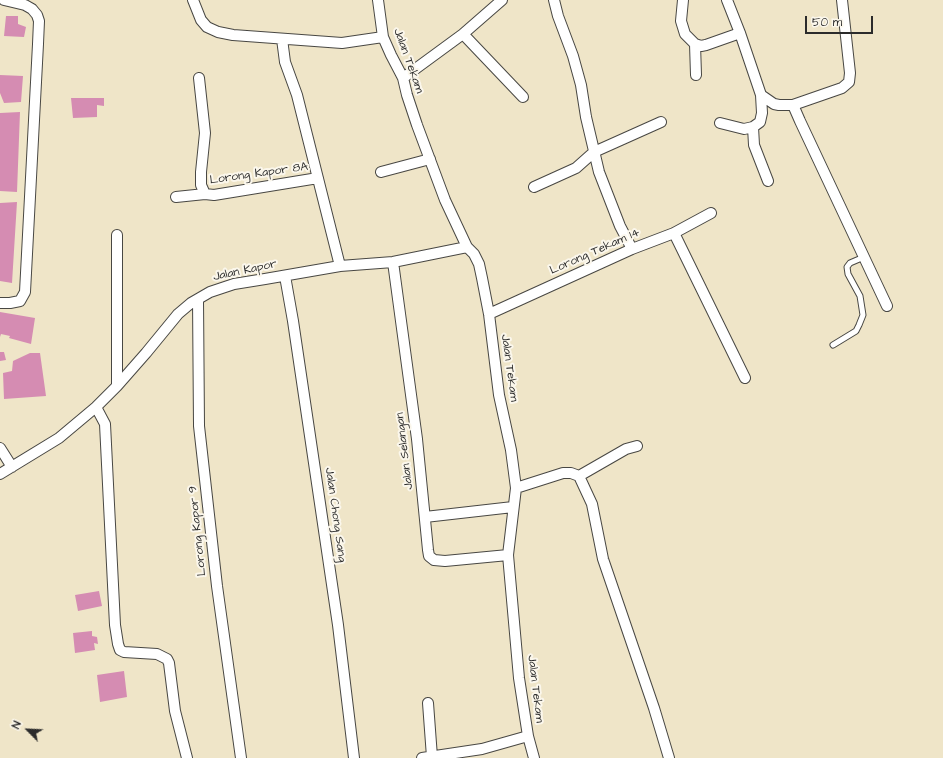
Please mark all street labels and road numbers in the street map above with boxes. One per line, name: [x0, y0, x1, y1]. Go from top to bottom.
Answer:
street label: Jalan Tekam: [390, 27, 426, 95]
street label: Lorong Kapor 8A: [209, 160, 309, 188]
street label: Lorong Tekam 14: [548, 226, 642, 278]
street label: Jalan Kapor: [212, 257, 278, 285]
street label: Jalan Tekam: [497, 333, 521, 403]
street label: Jalan Selangan: [393, 412, 417, 490]
street label: Jalan Chong Sang: [321, 467, 349, 563]
street label: Lorong Kapor 9: [186, 485, 210, 577]
street label: Jalan Tekam: [524, 654, 546, 724]

